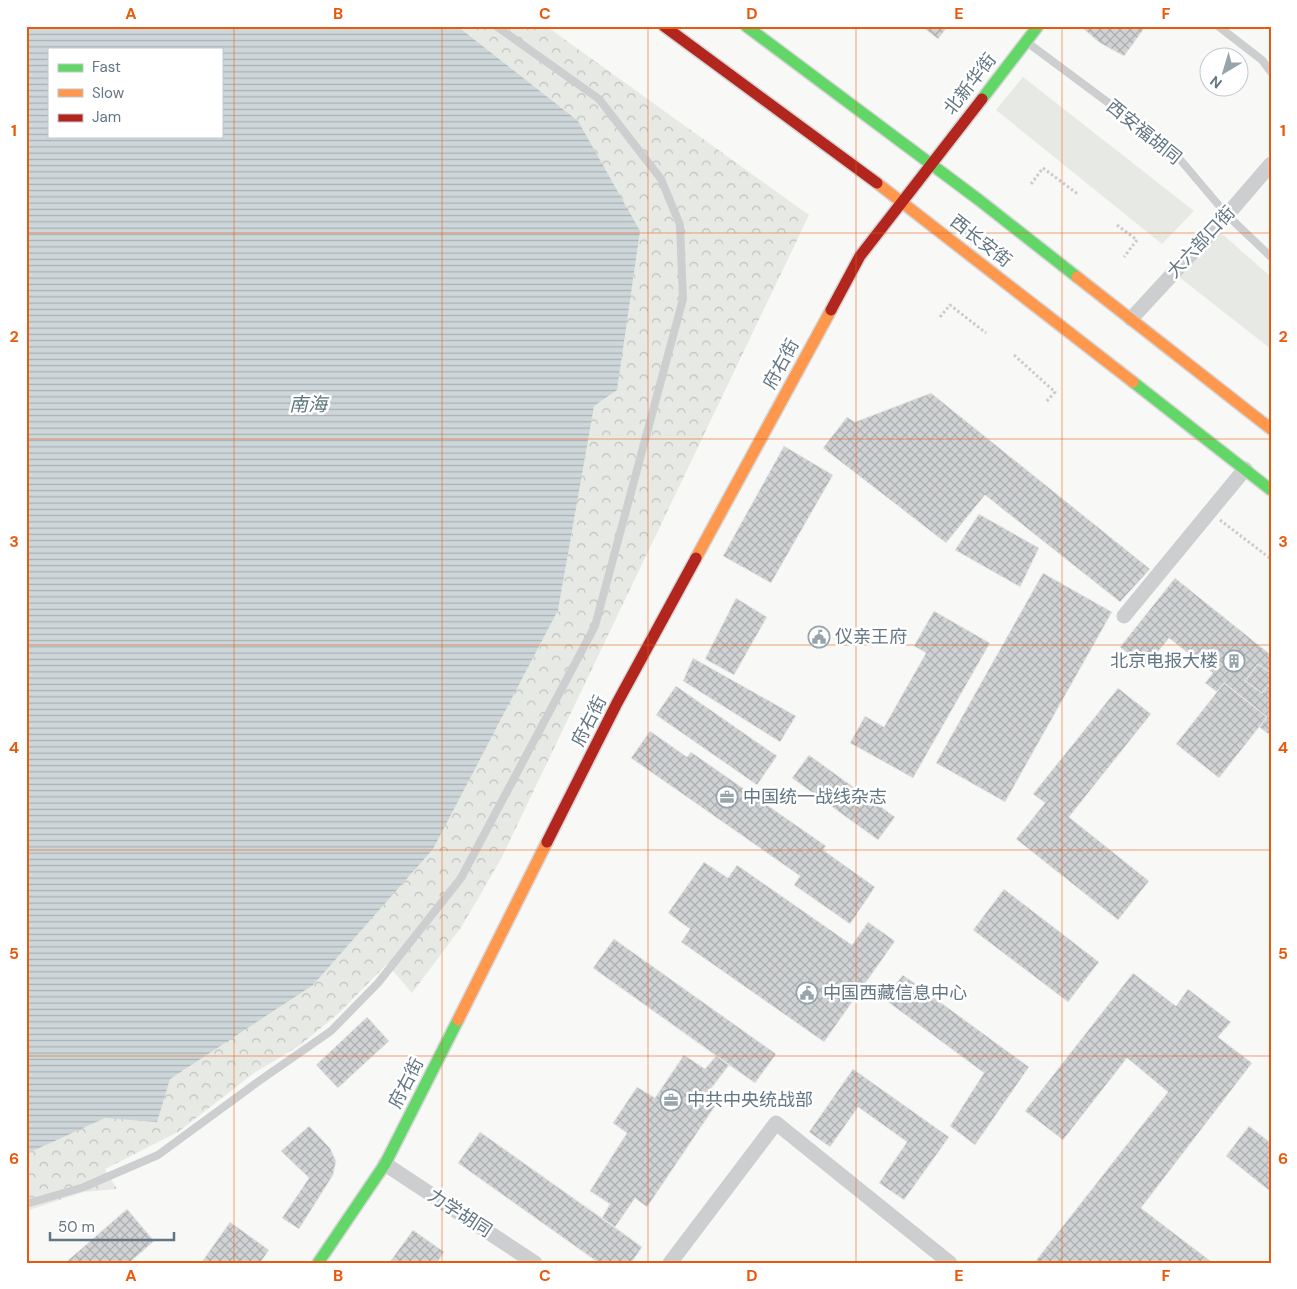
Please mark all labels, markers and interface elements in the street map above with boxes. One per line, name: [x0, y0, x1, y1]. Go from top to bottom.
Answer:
text: A: [125, 3, 137, 24]
text: B: [333, 3, 343, 24]
text: C: [539, 3, 551, 24]
text: D: [746, 3, 758, 24]
text: E: [954, 3, 964, 24]
text: F: [1162, 3, 1171, 24]
legend: [48, 48, 222, 138]
street label: 北新华街: [938, 48, 1002, 120]
north arrow: [1200, 48, 1250, 98]
text: Fast: [92, 57, 121, 77]
text: N: [1206, 72, 1226, 92]
text: Slow: [92, 83, 125, 103]
street label: 西安福胡同: [1101, 94, 1187, 170]
text: Jam: [92, 107, 121, 127]
text: 1: [11, 120, 17, 141]
text: 1: [1280, 120, 1286, 141]
street label: 大六部口街: [1162, 201, 1240, 283]
street label: 西长安街: [945, 209, 1017, 273]
text: 2: [9, 326, 19, 347]
text: 2: [1278, 326, 1288, 347]
street label: 府右街: [757, 335, 805, 393]
water label: 南海: [289, 392, 330, 417]
text: 3: [9, 531, 19, 552]
text: 3: [1278, 531, 1288, 552]
public building icon: 仪亲王府: [807, 625, 831, 649]
place label: 仪亲王府: [835, 625, 907, 649]
place label: 北京电报大楼: [1110, 649, 1218, 673]
building icon: 北京电报大楼: [1222, 649, 1246, 673]
street label: 府右街: [566, 691, 612, 751]
text: 4: [9, 737, 19, 758]
text: 4: [1278, 737, 1288, 758]
office icon: 中国统一战线杂志: [715, 785, 739, 809]
place label: 中国统一战线杂志: [743, 785, 887, 809]
text: 5: [9, 943, 19, 964]
text: 5: [1278, 943, 1288, 964]
public building icon: 中国西藏信息中心: [795, 981, 819, 1005]
place label: 中国西藏信息中心: [823, 981, 967, 1005]
street label: 府右街: [383, 1053, 429, 1113]
office icon: 中共中央统战部: [659, 1088, 683, 1112]
place label: 中共中央统战部: [687, 1088, 813, 1112]
text: 6: [9, 1148, 19, 1169]
text: 6: [1278, 1148, 1288, 1169]
street label: 力学胡同: [423, 1183, 497, 1243]
scale bar: [50, 1209, 174, 1241]
text: 50 m: [58, 1217, 95, 1237]
text: A: [125, 1265, 137, 1286]
text: B: [333, 1265, 343, 1286]
text: C: [539, 1265, 551, 1286]
text: D: [746, 1265, 758, 1286]
text: E: [954, 1265, 964, 1286]
text: F: [1162, 1265, 1171, 1286]

